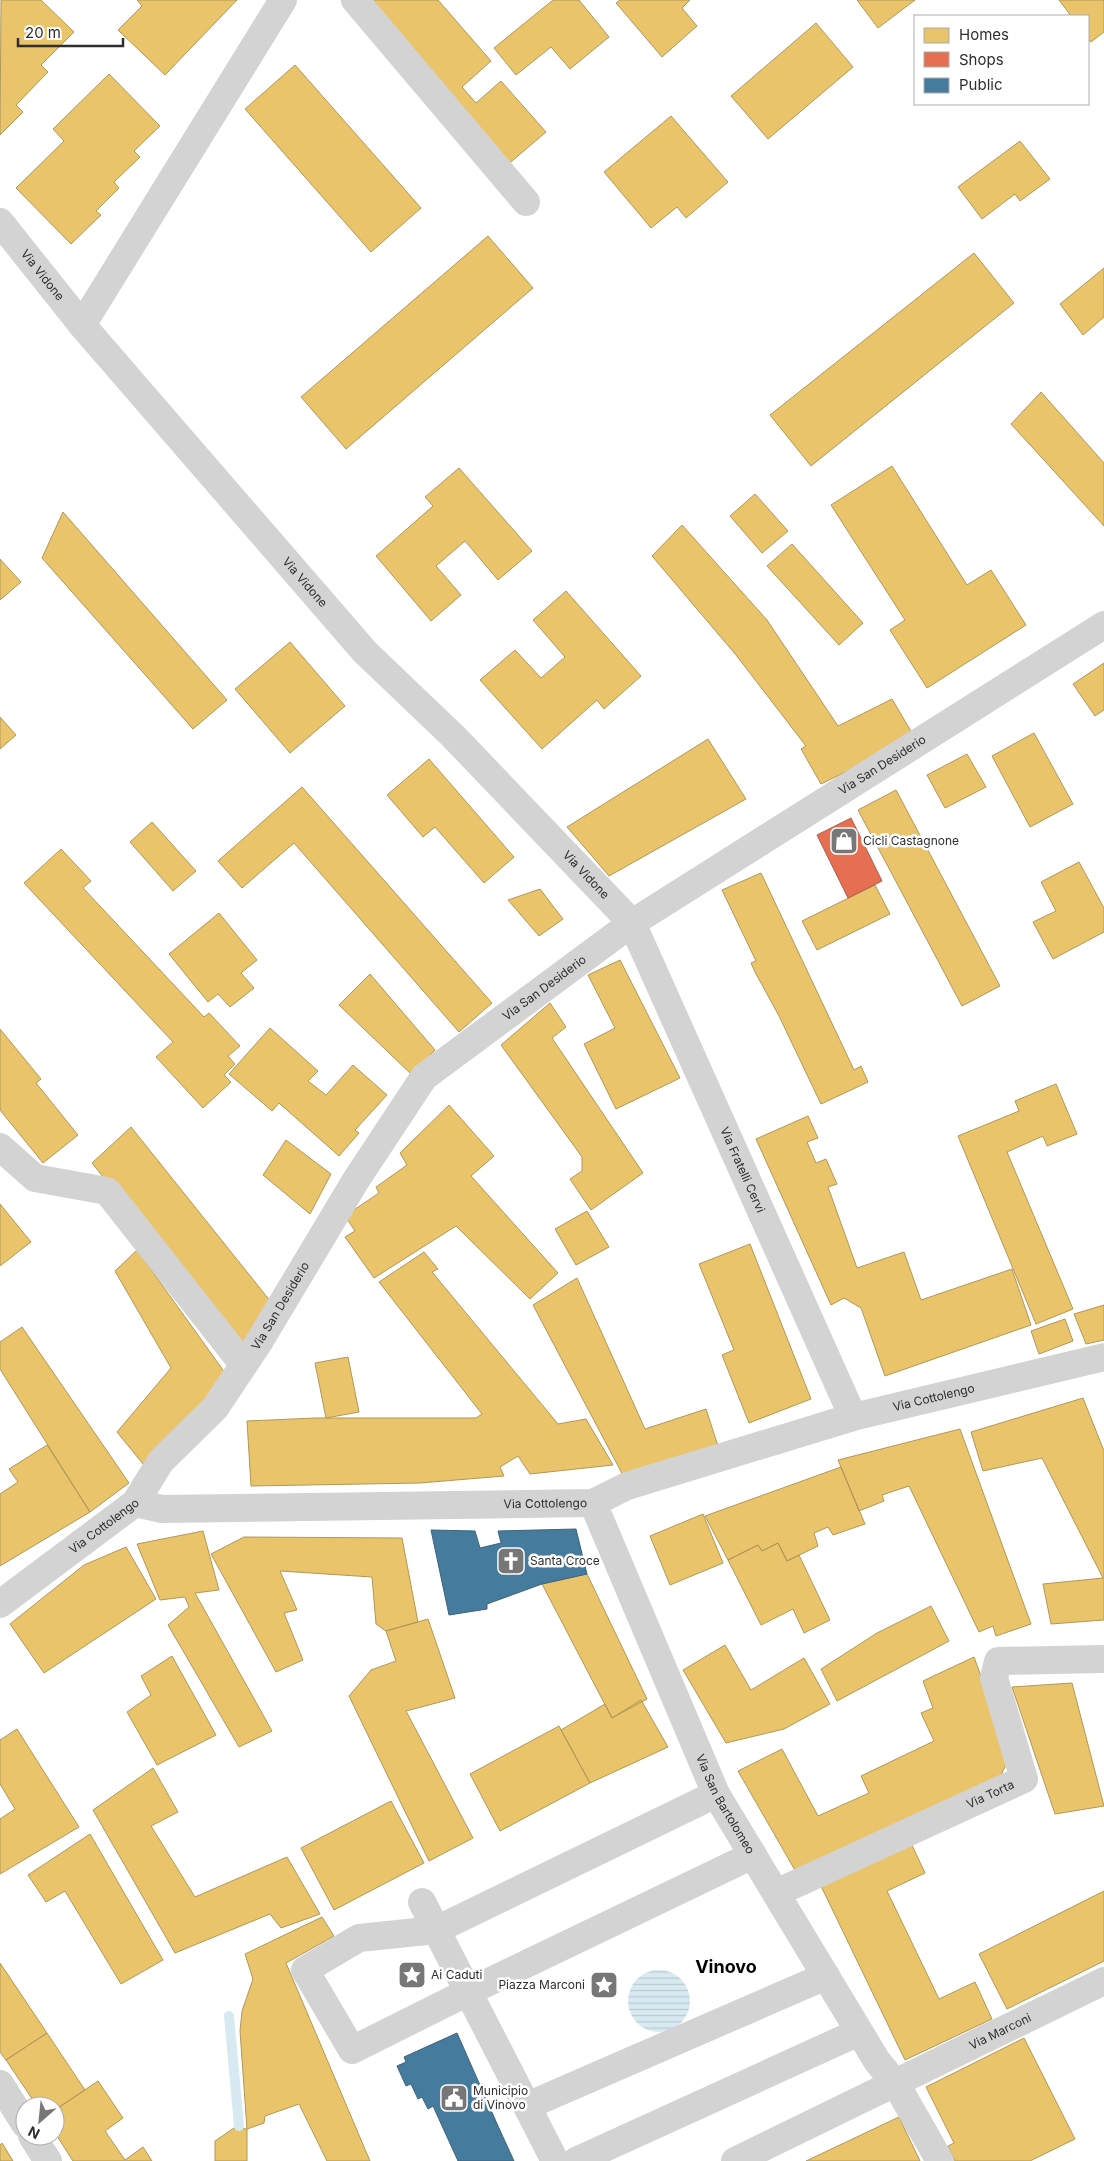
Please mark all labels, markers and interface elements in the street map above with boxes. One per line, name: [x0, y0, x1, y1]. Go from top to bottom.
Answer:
scale bar: [18, 15, 122, 47]
legend: [914, 15, 1089, 105]
text: 20 m: [25, 23, 61, 42]
text: Homes: [959, 25, 1009, 44]
text: Shops: [959, 50, 1004, 69]
text: Public: [959, 75, 1002, 94]
street label: Via Vidone: [18, 246, 68, 303]
street label: Via Vidone: [279, 554, 331, 610]
street label: Via San Desiderio: [836, 731, 928, 798]
shop icon: Cicli Castagnone: [829, 826, 859, 856]
place label: Cicli Castagnone: [863, 833, 959, 848]
street label: Via Vidone: [560, 847, 613, 902]
street label: Via San Desiderio: [499, 952, 589, 1023]
street label: Via Fratelli Cervi: [717, 1124, 769, 1215]
street label: Via San Desiderio: [248, 1259, 312, 1353]
street label: Via Cottolengo: [891, 1380, 976, 1414]
street label: Via Cottolengo: [66, 1495, 142, 1557]
street label: Via Cottolengo: [503, 1495, 587, 1511]
church icon: Santa Croce: [496, 1546, 526, 1576]
place label: Santa Croce: [530, 1553, 600, 1568]
street label: Via San Bartolomeo: [693, 1752, 758, 1857]
street label: Via Torta: [964, 1777, 1016, 1811]
district label: Vinovo: [695, 1956, 757, 1977]
place icon: Ai Caduti: [397, 1960, 427, 1990]
place label: Ai Caduti: [431, 1967, 482, 1982]
place icon: Piazza Marconi: [589, 1970, 619, 2000]
place label: Piazza Marconi: [498, 1977, 585, 1992]
street label: Via Marconi: [966, 2010, 1034, 2053]
public building icon: Municipio di Vinovo: [439, 2083, 469, 2113]
place label: Municipio di Vinovo: [473, 2083, 528, 2112]
north arrow: [15, 2096, 65, 2146]
text: N: [25, 2123, 42, 2143]

